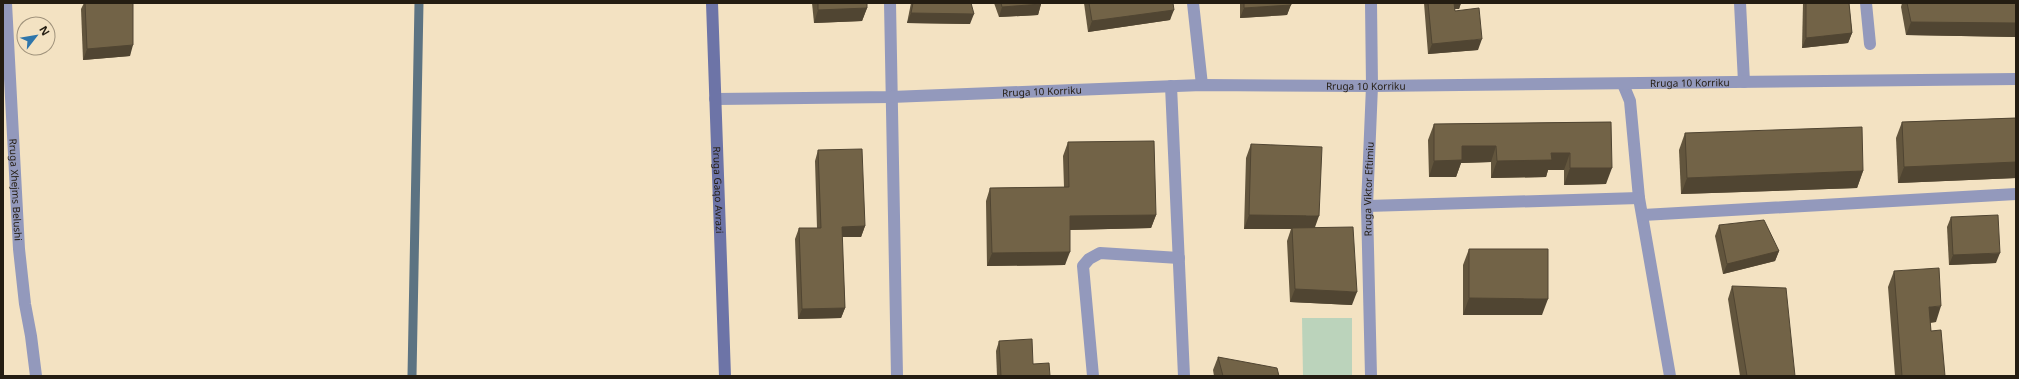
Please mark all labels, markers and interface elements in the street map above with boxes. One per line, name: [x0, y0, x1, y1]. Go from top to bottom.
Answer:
north arrow: [16, 16, 56, 56]
text: N: [36, 23, 54, 38]
street label: Rruga 10 Korriku: [1650, 75, 1730, 90]
street label: Rruga 10 Korriku: [1326, 79, 1406, 93]
street label: Rruga 10 Korriku: [1002, 83, 1082, 100]
street label: Rruga Xhejms Belushi: [6, 138, 26, 241]
street label: Rruga Viktor Eftimiu: [1360, 141, 1377, 237]
street label: Rruga Gaqo Avrazi: [710, 146, 727, 234]

